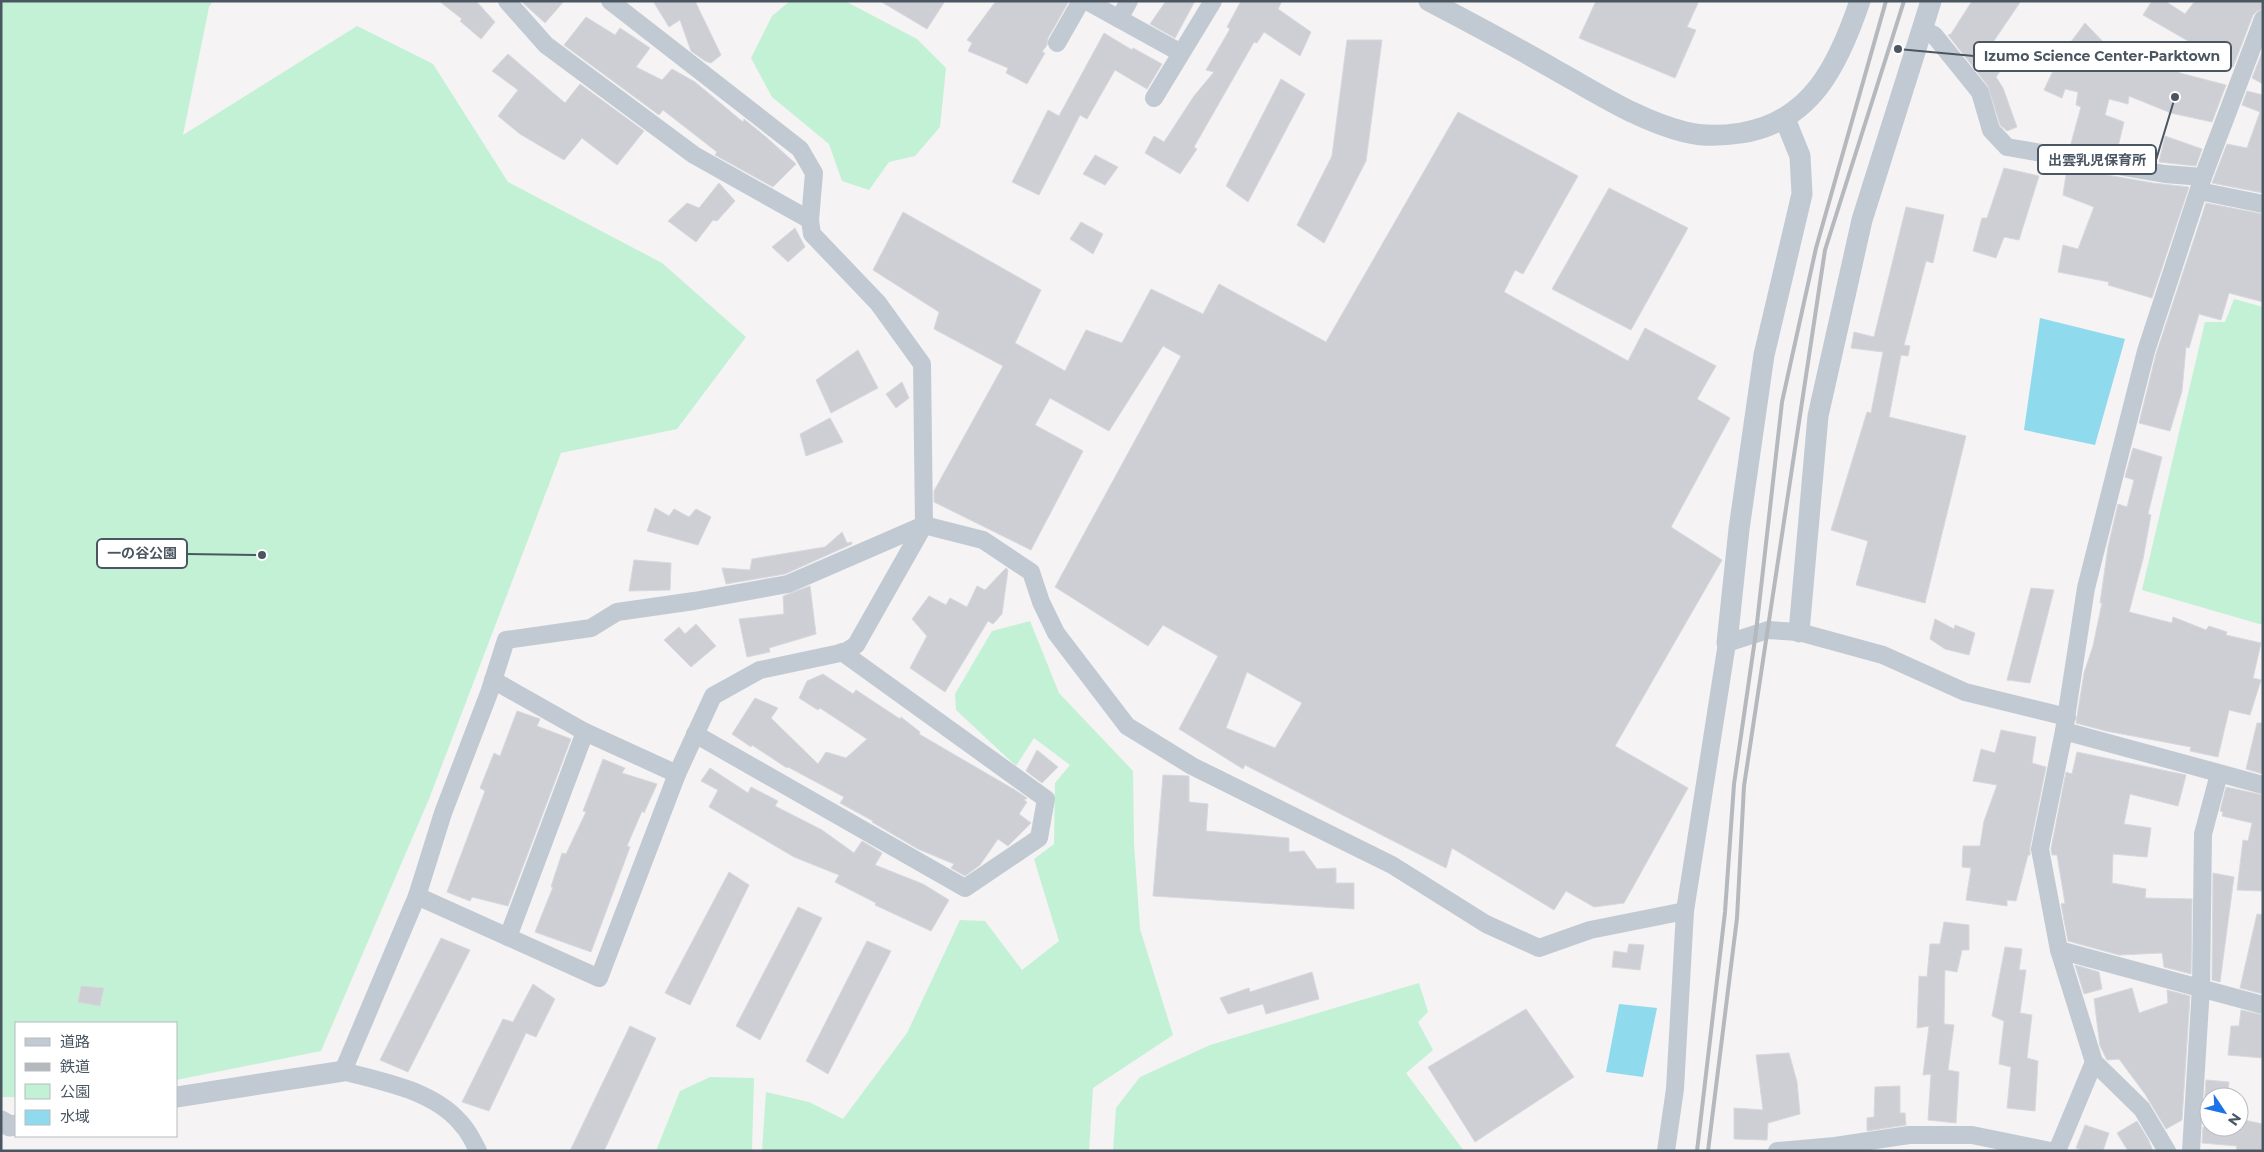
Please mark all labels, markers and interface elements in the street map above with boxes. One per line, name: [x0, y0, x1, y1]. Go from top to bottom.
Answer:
callout: Izumo Science Center-Parktown: [1974, 42, 2231, 71]
text: Izumo Science Center-Parktown: [1984, 47, 2220, 65]
callout: 出雲乳児保育所: [2038, 145, 2156, 174]
text: 出雲乳児保育所: [2048, 151, 2146, 169]
callout: 一の谷公園: [97, 539, 187, 568]
text: 一の谷公園: [107, 544, 177, 562]
legend: [15, 1022, 178, 1137]
text: 道路: [60, 1032, 90, 1051]
text: 鉄道: [60, 1057, 90, 1076]
text: 公園: [60, 1082, 90, 1101]
north arrow: [2199, 1087, 2249, 1137]
text: 水域: [60, 1107, 90, 1126]
text: N: [2224, 1110, 2245, 1129]

